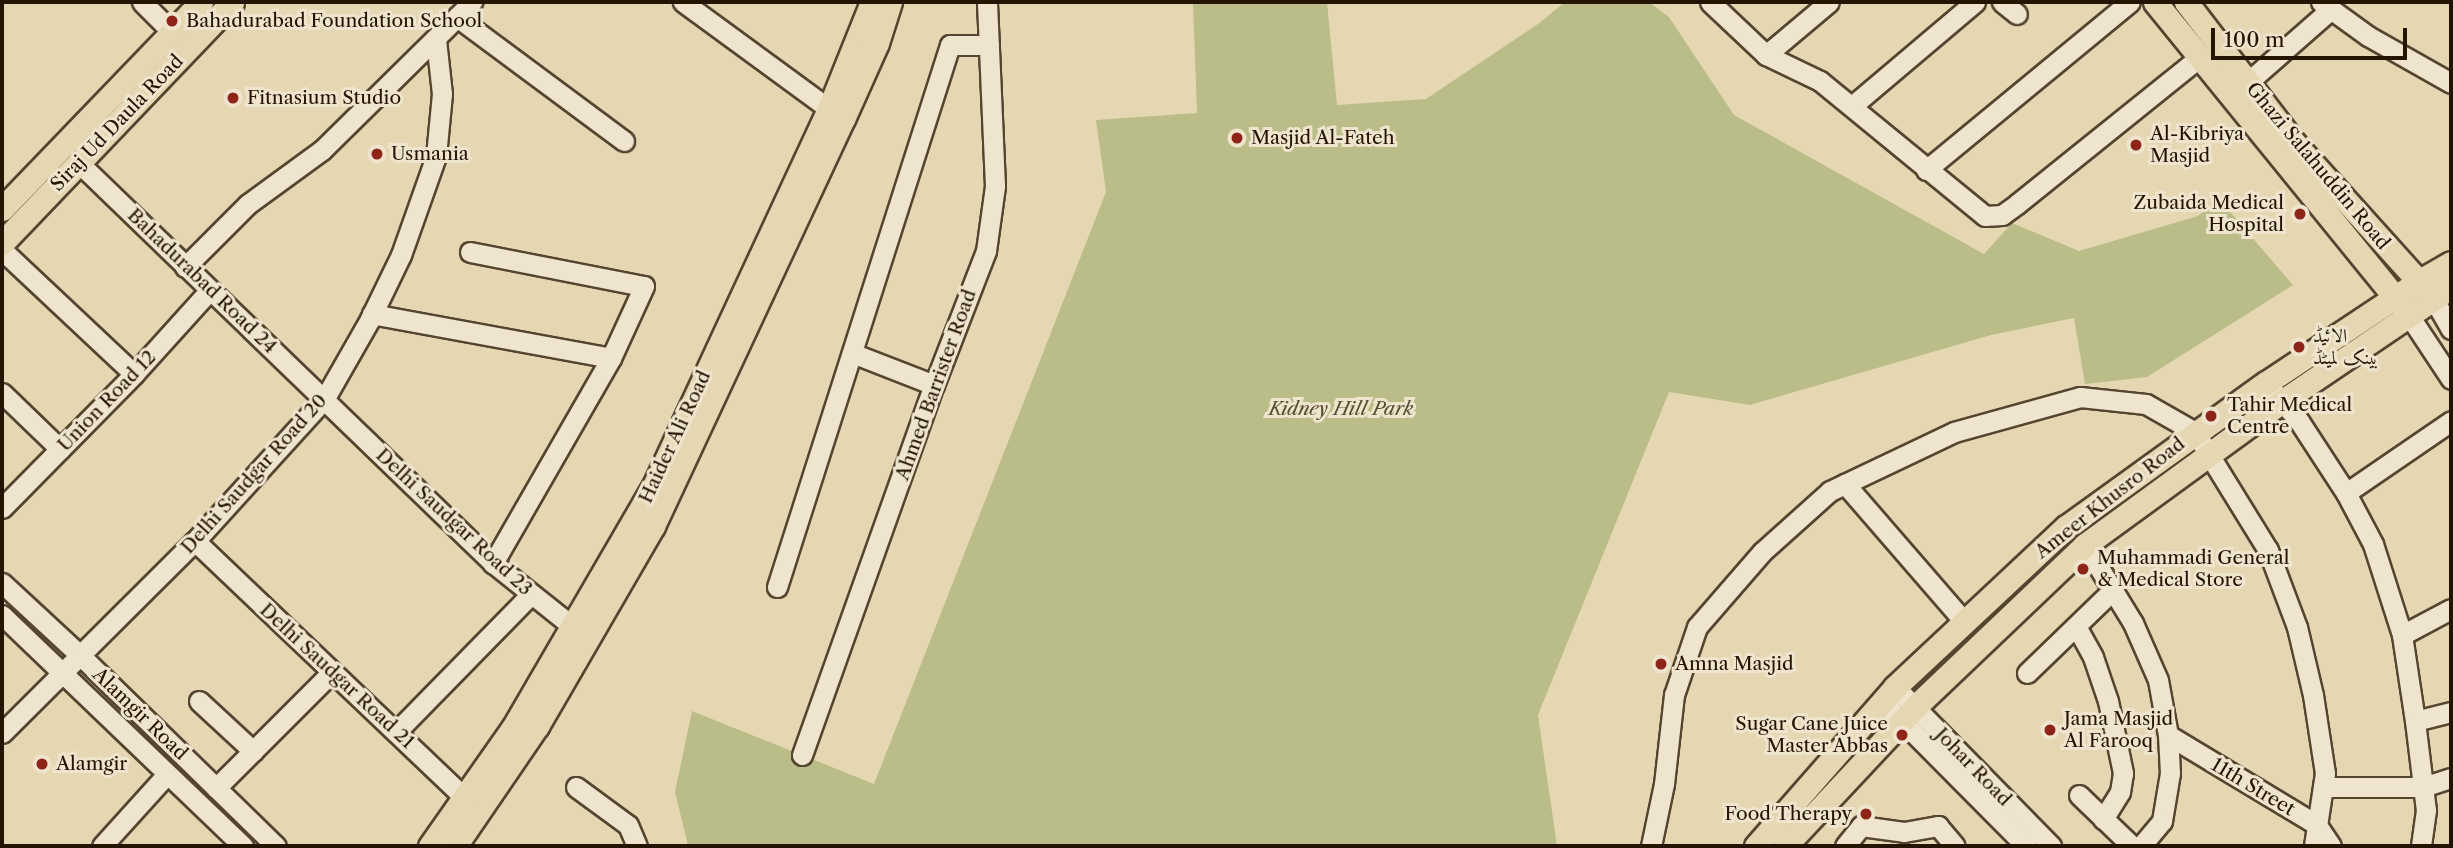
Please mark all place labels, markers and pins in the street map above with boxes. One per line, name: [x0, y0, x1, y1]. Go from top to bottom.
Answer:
place label: Bahadurabad Foundation School: [186, 10, 482, 32]
marker: Bahadurabad Foundation School: [164, 13, 180, 29]
place label: Fitnasium Studio: [247, 87, 401, 109]
marker: Fitnasium Studio: [225, 90, 241, 106]
place label: Al-Kibriya Masjid: [2150, 123, 2244, 167]
place label: Masjid Al-Fateh: [1251, 127, 1395, 149]
marker: Masjid Al-Fateh: [1229, 130, 1245, 146]
marker: Al-Kibriya Masjid: [2128, 137, 2144, 153]
place label: Usmania: [391, 143, 469, 165]
marker: Usmania: [369, 146, 385, 162]
place label: Zubaida Medical Hospital: [2133, 192, 2284, 236]
marker: Zubaida Medical Hospital: [2290, 204, 2310, 224]
place label: الائیڈ بینک لمیٹڈ: [2313, 325, 2378, 369]
marker: الائیڈ بینک لمیٹڈ: [2291, 339, 2307, 355]
place label: Tahir Medical Centre: [2227, 394, 2353, 438]
marker: Tahir Medical Centre: [2201, 406, 2221, 426]
place label: Muhammadi General & Medical Store: [2097, 547, 2289, 591]
marker: Muhammadi General & Medical Store: [2075, 561, 2091, 577]
place label: Amna Masjid: [1675, 653, 1794, 675]
marker: Amna Masjid: [1653, 656, 1669, 672]
place label: Jama Masjid Al Farooq: [2064, 708, 2173, 752]
place label: Sugar Cane Juice Master Abbas: [1735, 713, 1888, 757]
marker: Jama Masjid Al Farooq: [2042, 722, 2058, 738]
marker: Sugar Cane Juice Master Abbas: [1894, 727, 1910, 743]
place label: Alamgir: [56, 753, 127, 775]
marker: Alamgir: [34, 756, 50, 772]
place label: Food Therapy: [1724, 803, 1852, 825]
marker: Food Therapy: [1858, 806, 1874, 822]

